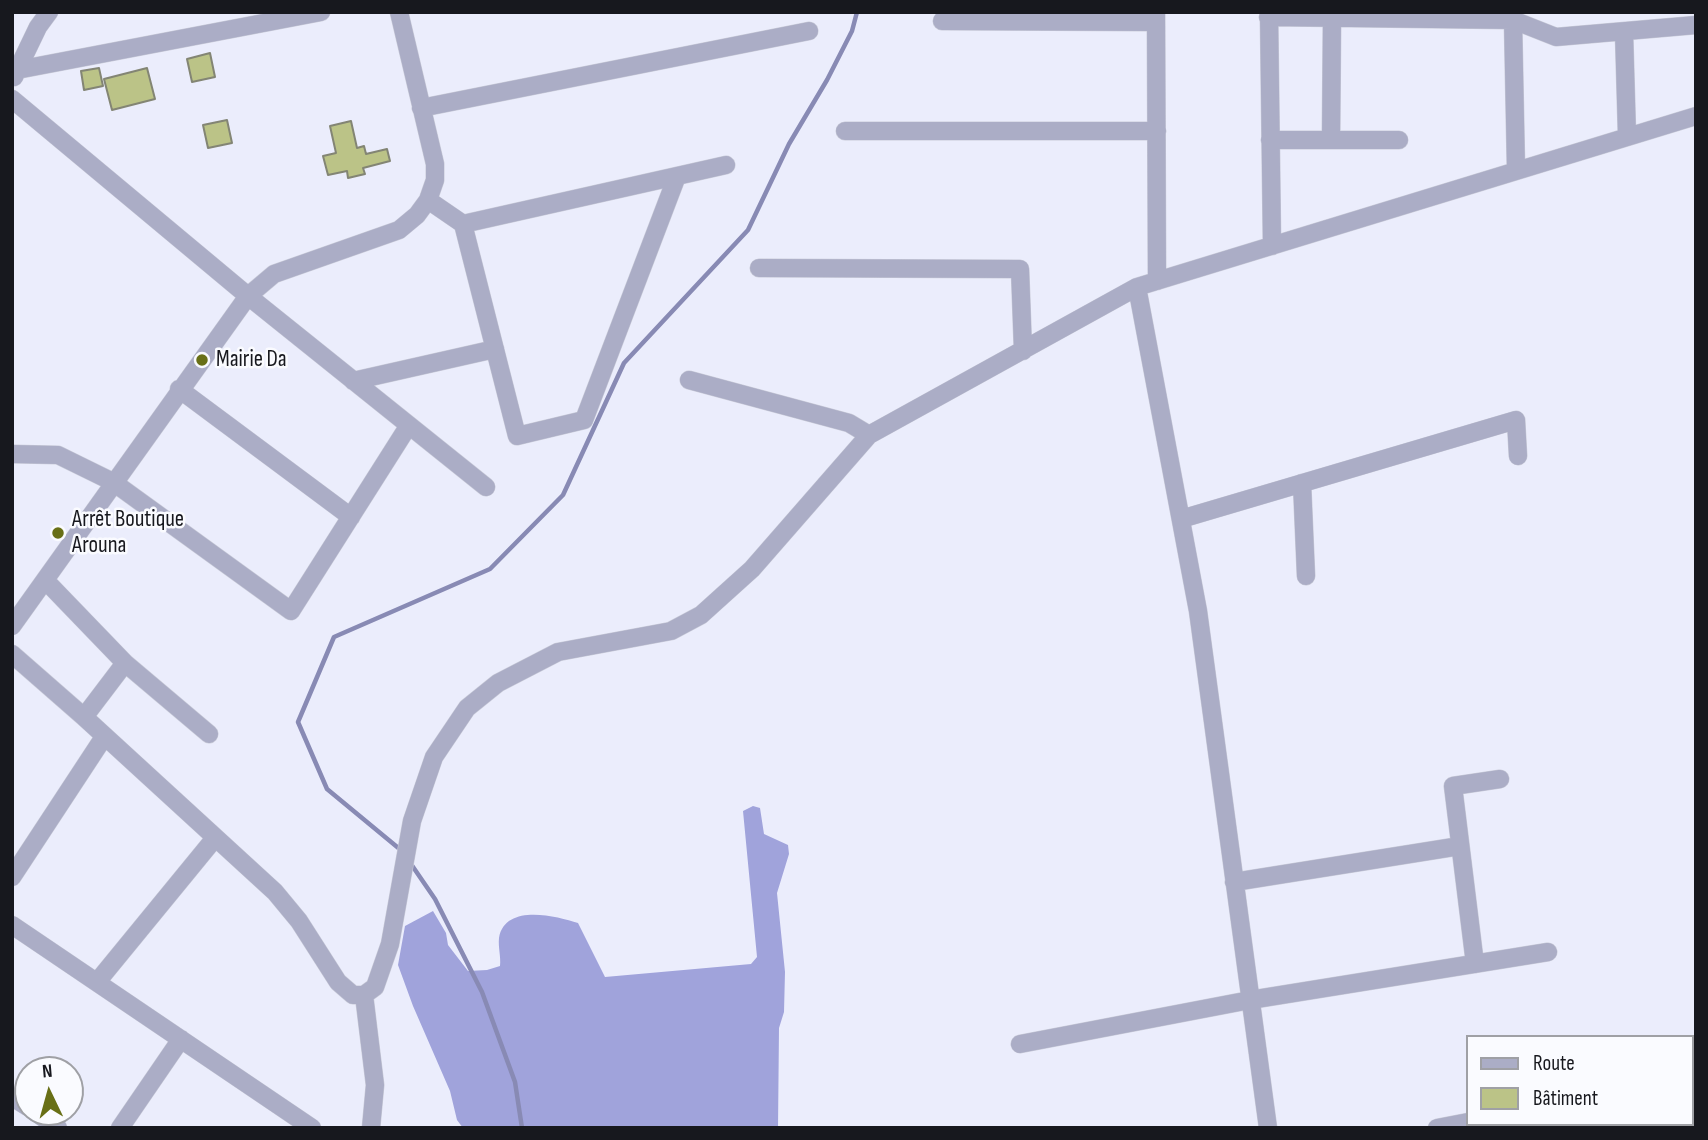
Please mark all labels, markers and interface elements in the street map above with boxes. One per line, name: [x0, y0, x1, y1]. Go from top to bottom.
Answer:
place label: Mairie Da: [216, 346, 287, 374]
marker: Mairie Da: [194, 352, 210, 368]
place label: Arrêt Boutique Arouna: [72, 506, 184, 560]
marker: Arrêt Boutique Arouna: [50, 525, 66, 541]
legend: [1466, 1035, 1694, 1126]
text: Route: [1533, 1051, 1575, 1076]
north arrow: [14, 1056, 84, 1126]
text: N: [41, 1060, 53, 1083]
text: Bâtiment: [1533, 1086, 1598, 1111]

